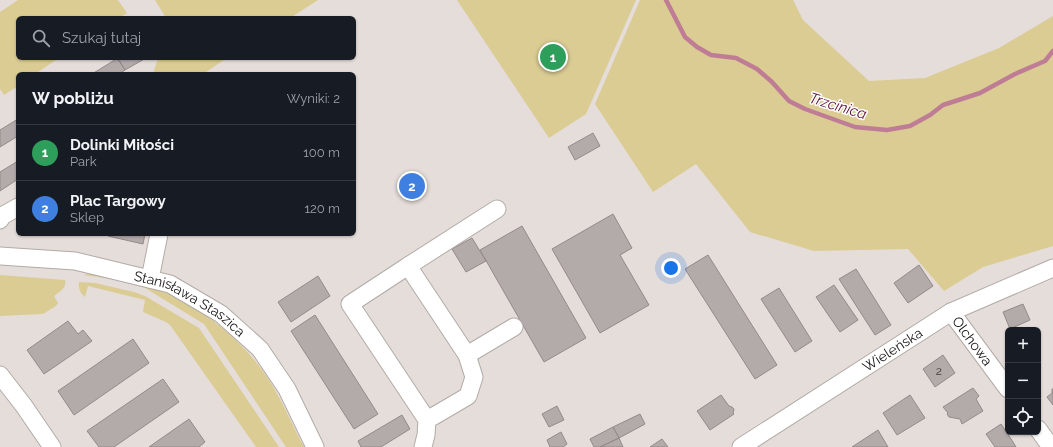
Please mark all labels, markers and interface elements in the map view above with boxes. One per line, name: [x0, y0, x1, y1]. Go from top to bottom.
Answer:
search box: [16, 16, 356, 60]
icon: search: [30, 27, 52, 49]
text: Szukaj tutaj: [62, 29, 141, 47]
pin: 1: [540, 42, 566, 72]
text: W pobliżu: [32, 88, 114, 108]
water label: Trzcinica: [807, 89, 869, 123]
text: Wyniki: 2: [287, 91, 340, 106]
text: Dolinki Miłości: [70, 136, 174, 154]
text: 1: [42, 145, 48, 160]
text: 100 m: [303, 145, 340, 160]
text: Park: [70, 154, 97, 169]
pin: 2: [399, 171, 425, 201]
text: Plac Targowy: [70, 192, 166, 210]
text: 2: [41, 201, 49, 216]
text: 120 m: [304, 201, 340, 216]
text: Sklep: [70, 210, 104, 225]
your location: [661, 258, 681, 278]
street label: Stanisława Staszica: [133, 268, 248, 340]
street label: Olchowa: [949, 313, 996, 369]
street label: Wieleńska: [860, 325, 925, 375]
map controls: [1005, 327, 1041, 435]
button: +: [1005, 327, 1041, 363]
button: −: [1005, 363, 1041, 399]
house number: 2: [936, 364, 942, 378]
button: locate: [1005, 399, 1041, 435]

